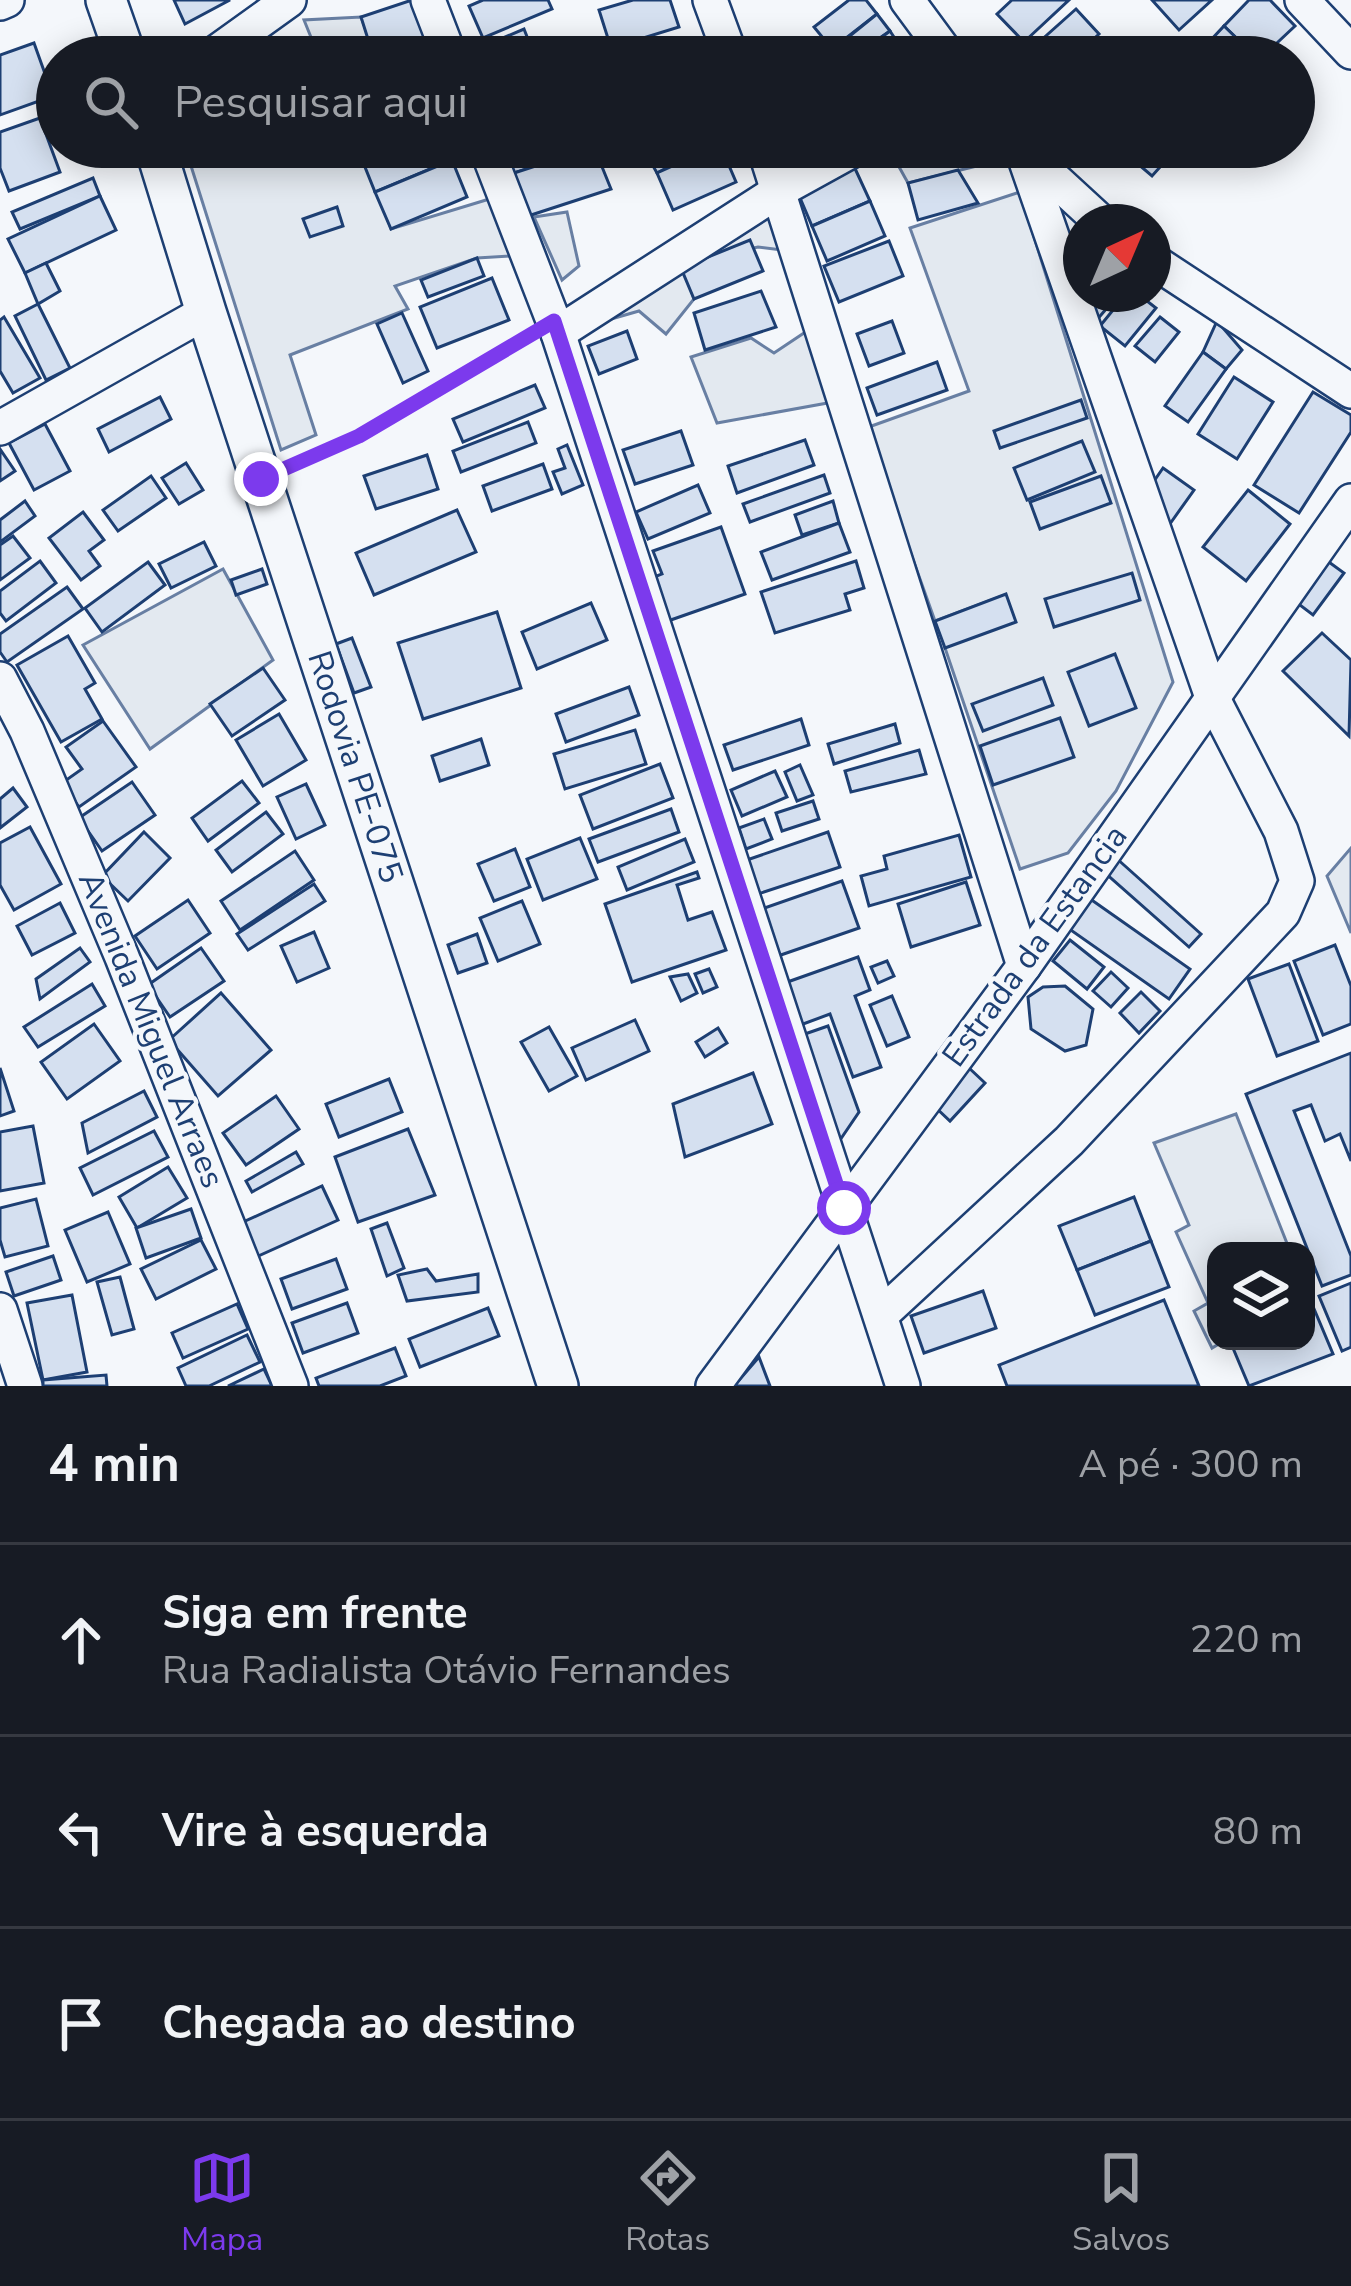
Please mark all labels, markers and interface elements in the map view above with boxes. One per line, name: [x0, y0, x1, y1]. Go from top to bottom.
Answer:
search box: [36, 36, 1315, 168]
icon: search: [78, 69, 144, 135]
text: Pesquisar aqui: [174, 72, 468, 133]
north arrow: [1063, 204, 1171, 312]
route end: [234, 452, 288, 506]
street label: Rodovia PE-075: [296, 645, 414, 889]
street label: Estrada da Estancia: [932, 816, 1138, 1076]
street label: Avenida Miguel Arraes: [67, 865, 235, 1195]
route start: [817, 1181, 871, 1235]
map controls: [1207, 1242, 1315, 1350]
button: layers: [1207, 1242, 1315, 1350]
text: 4 min: [48, 1429, 180, 1499]
text: A pé · 300 m: [1079, 1438, 1303, 1491]
text: Siga em frente: [162, 1583, 468, 1644]
icon: ahead: [48, 1607, 114, 1673]
text: 220 m: [1189, 1613, 1303, 1666]
text: Rua Radialista Otávio Fernandes: [162, 1644, 731, 1697]
icon: left: [48, 1799, 114, 1865]
text: Vire à esquerda: [162, 1801, 489, 1862]
text: 80 m: [1213, 1805, 1303, 1858]
icon: arrive: [48, 1991, 114, 2057]
text: Chegada ao destino: [162, 1993, 576, 2054]
tab: Mapa: [181, 2145, 263, 2262]
tab: Rotas: [625, 2145, 710, 2262]
tab: Salvos: [1072, 2145, 1170, 2262]

